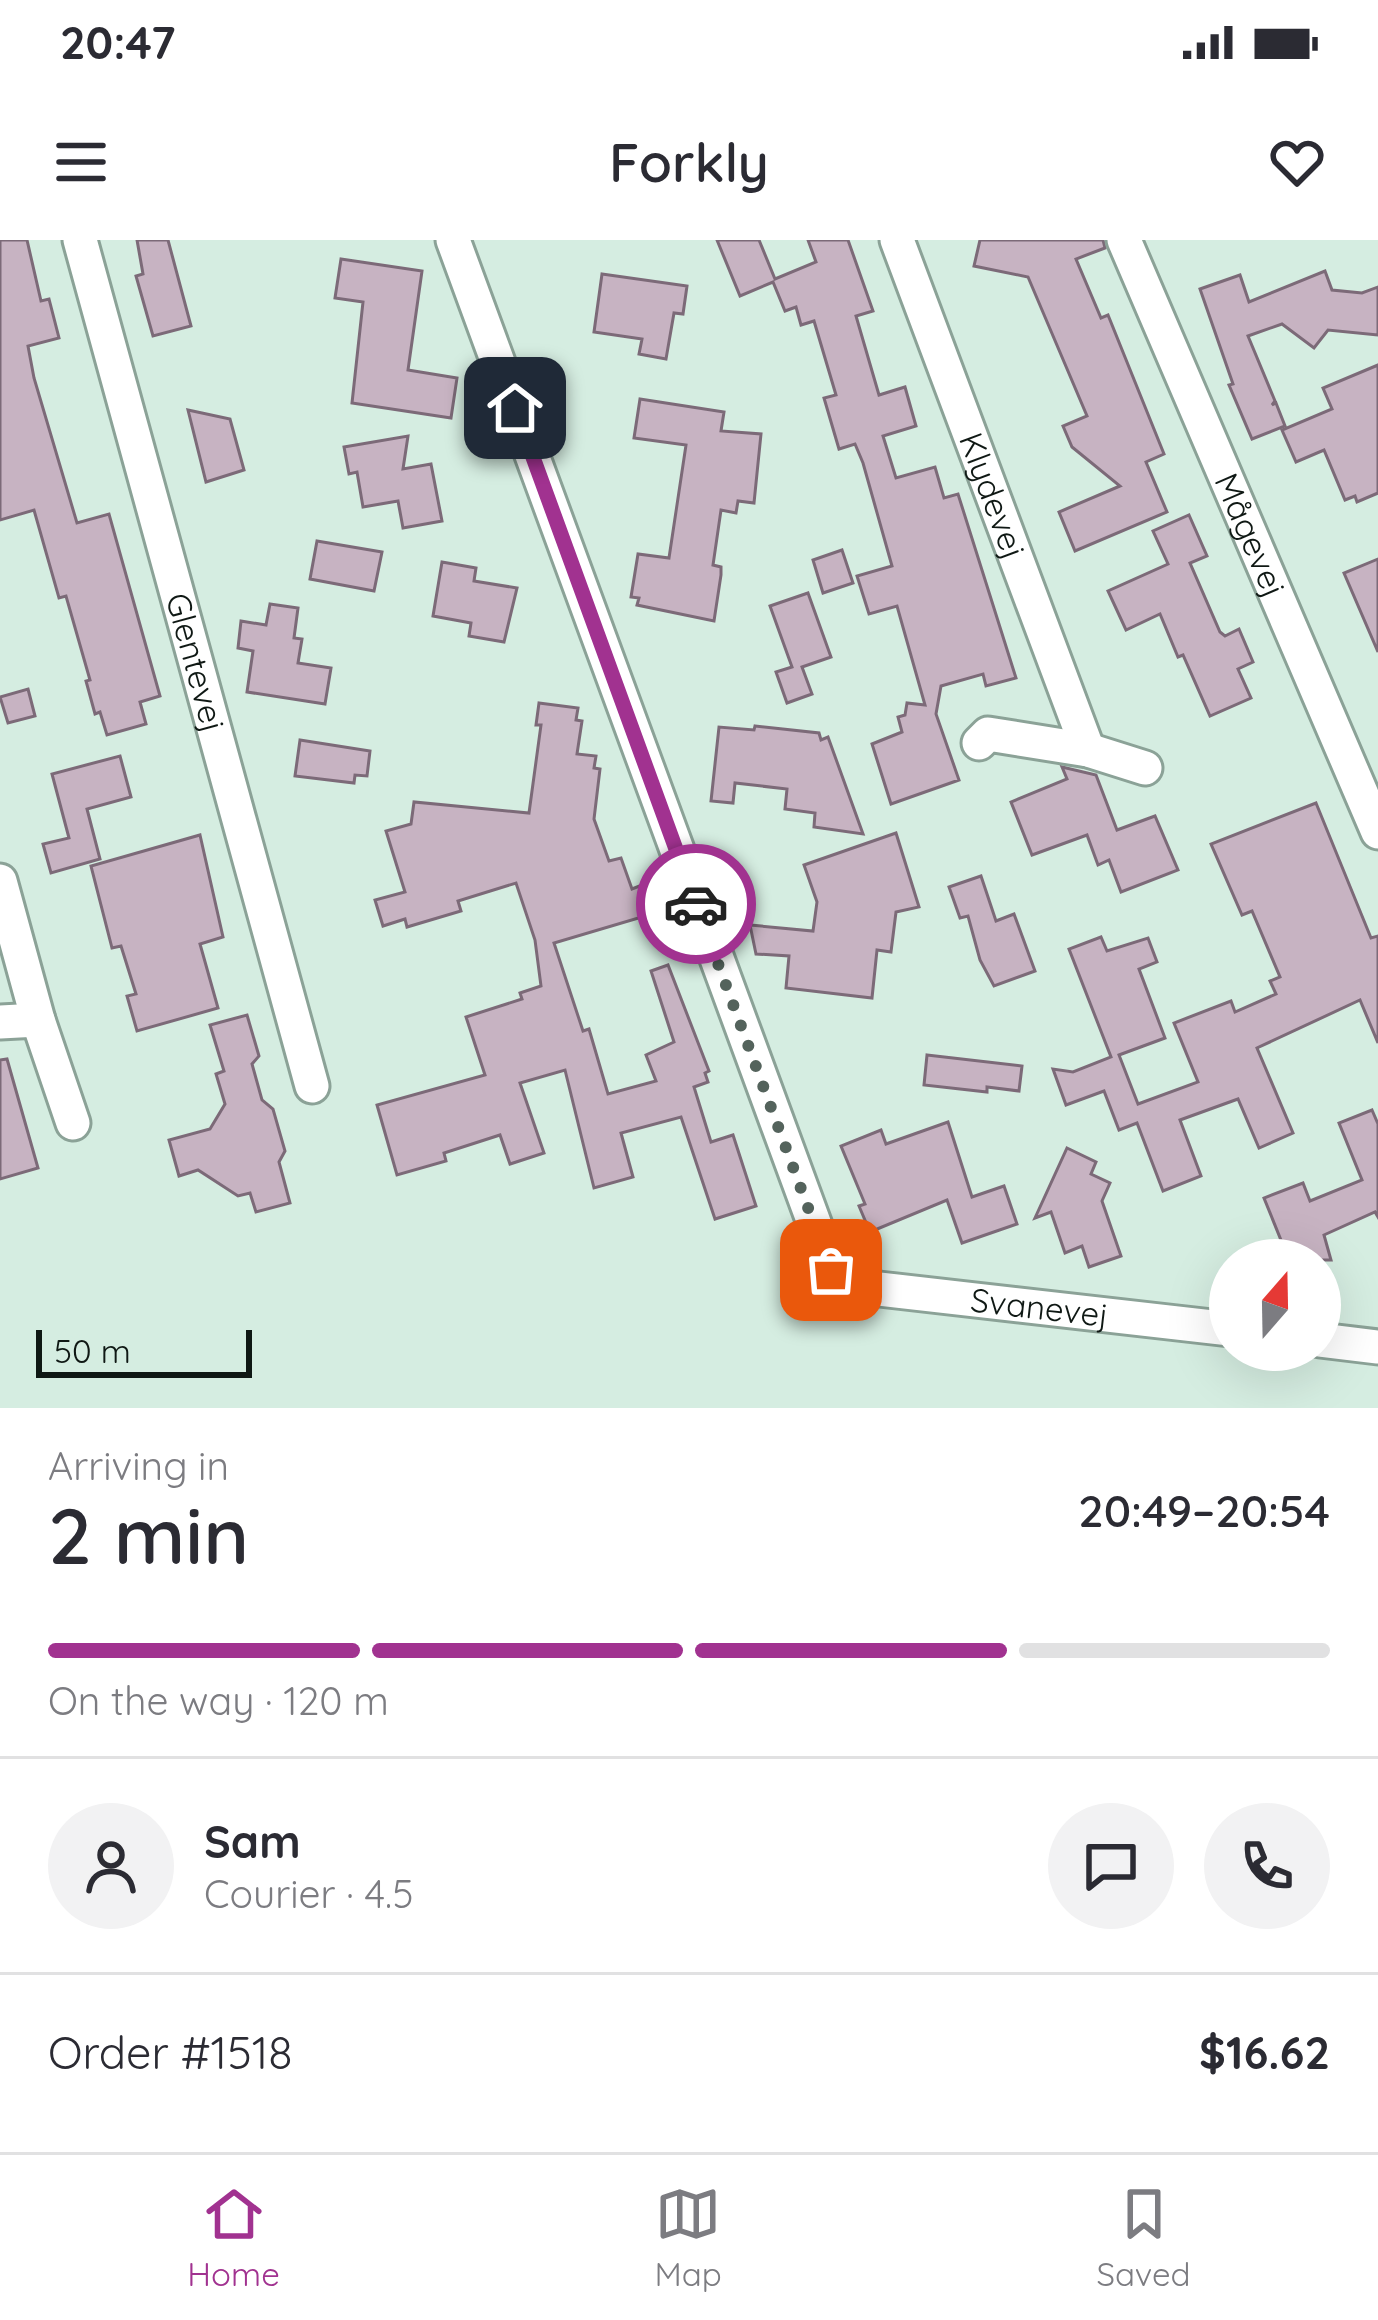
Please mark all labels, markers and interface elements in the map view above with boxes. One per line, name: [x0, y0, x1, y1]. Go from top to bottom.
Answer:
text: 20:47: [60, 14, 175, 70]
text: Forkly: [609, 128, 769, 196]
icon: menu: [48, 129, 114, 195]
icon: heart: [1264, 129, 1330, 195]
pin: [464, 357, 566, 459]
icon: home: [482, 375, 548, 441]
street label: Klydevej: [951, 427, 1035, 564]
street label: Mågevej: [1206, 467, 1296, 603]
street label: Glentevej: [158, 588, 235, 736]
courier: [636, 844, 756, 964]
icon: car: [663, 871, 729, 937]
pin: [780, 1219, 882, 1321]
icon: bag: [798, 1237, 864, 1303]
north arrow: [1209, 1239, 1341, 1371]
map controls: [1209, 1239, 1341, 1371]
street label: Svanevej: [969, 1279, 1111, 1335]
scale bar: [36, 1324, 252, 1377]
text: 50 m: [54, 1330, 131, 1371]
text: Arriving in: [48, 1441, 229, 1490]
text: 20:49–20:54: [1078, 1482, 1330, 1538]
text: 2 min: [48, 1486, 249, 1584]
text: On the way · 120 m: [48, 1676, 389, 1725]
button: person: [48, 1803, 174, 1929]
button: chat: [1048, 1803, 1174, 1929]
button: phone: [1204, 1803, 1330, 1929]
text: Sam: [204, 1813, 301, 1869]
text: Courier · 4.5: [204, 1869, 413, 1918]
text: Order #1518: [48, 2024, 293, 2080]
text: $16.62: [1199, 2024, 1330, 2080]
tab: Home: [187, 2181, 280, 2294]
tab: Map: [655, 2181, 722, 2294]
tab: Saved: [1097, 2181, 1191, 2294]

